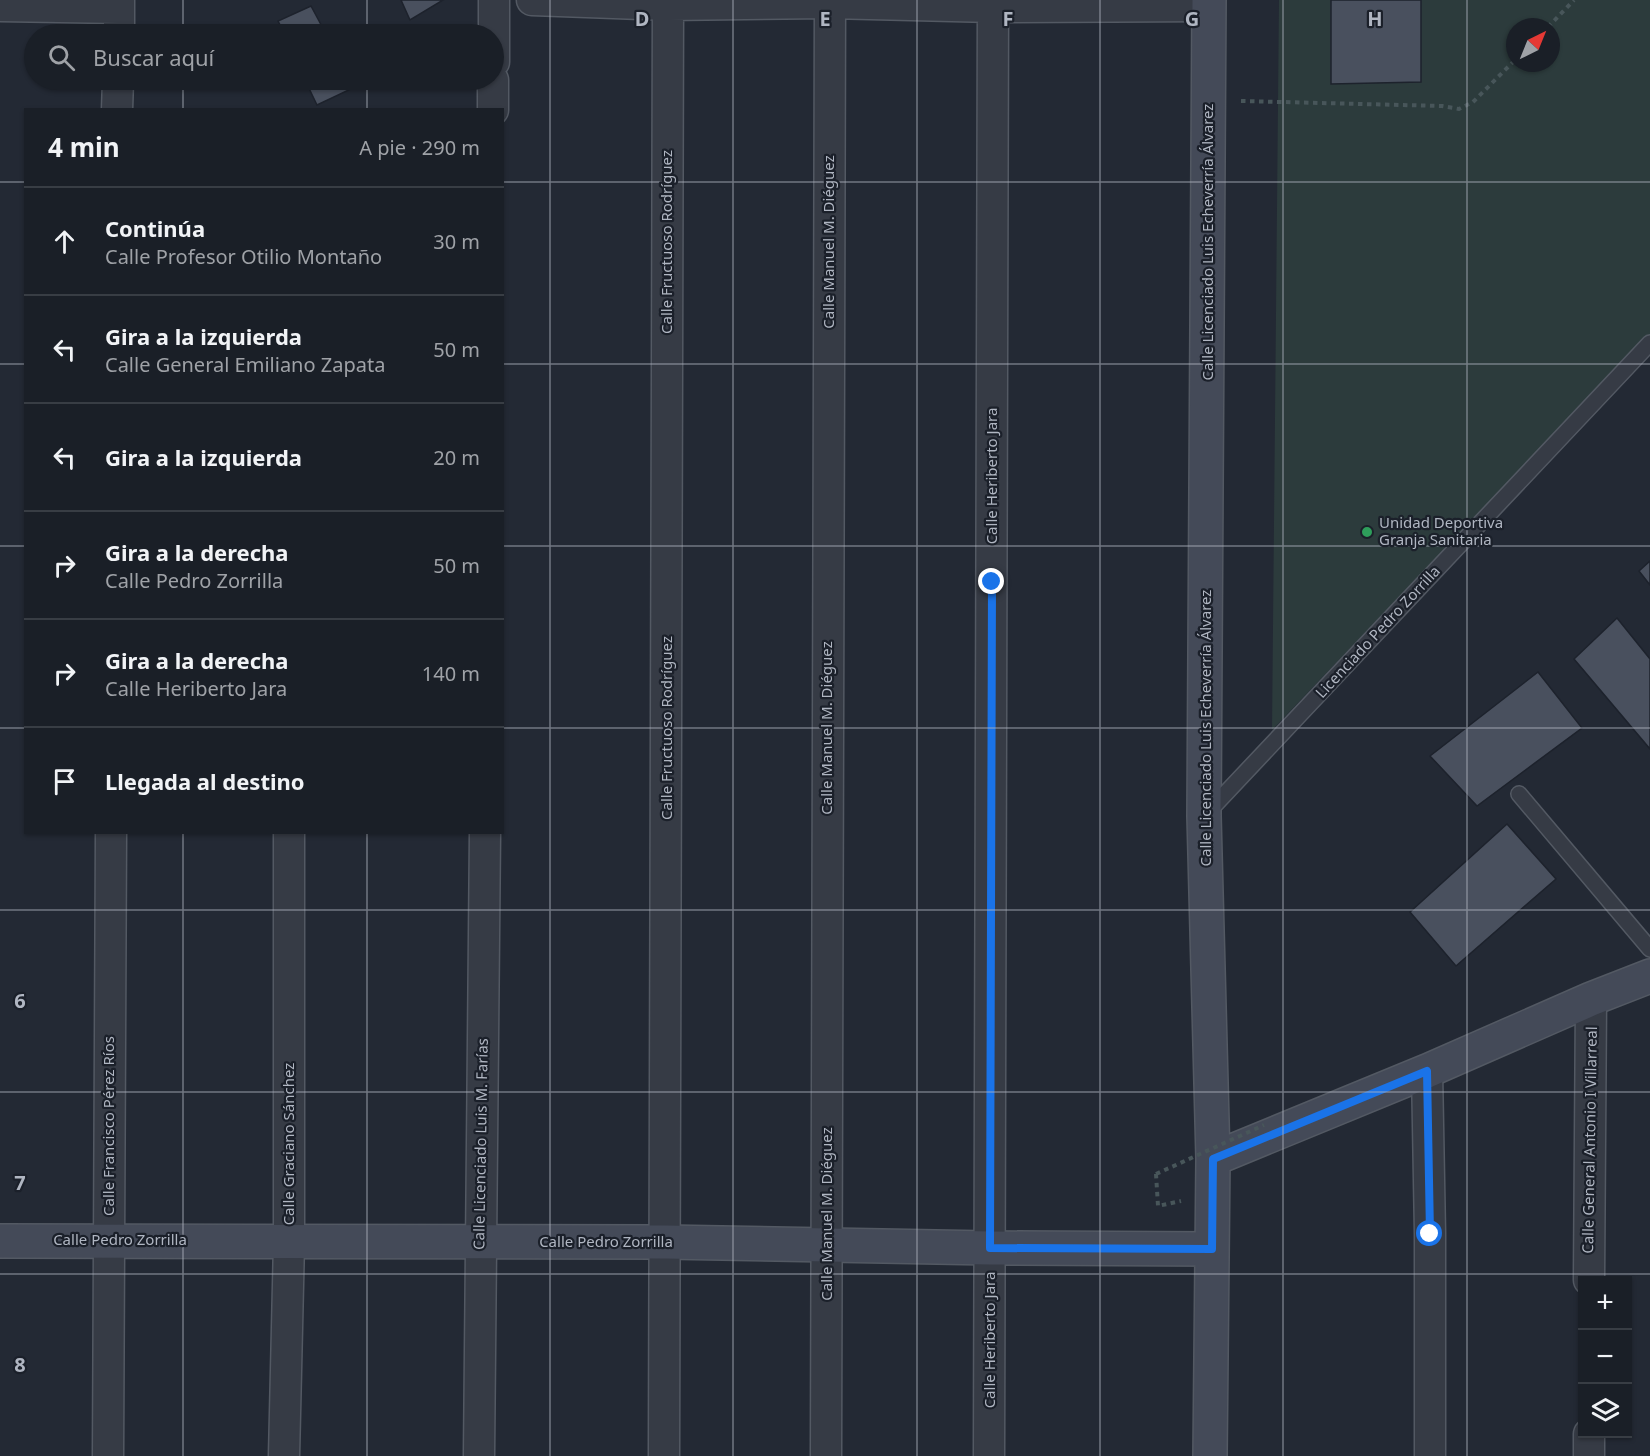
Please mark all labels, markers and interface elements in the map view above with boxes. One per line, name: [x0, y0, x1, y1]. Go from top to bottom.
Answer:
text: D: [635, 5, 649, 32]
text: E: [819, 5, 831, 32]
text: F: [1003, 5, 1013, 32]
text: G: [1185, 5, 1199, 32]
text: H: [1367, 5, 1383, 32]
north arrow: [1506, 18, 1560, 72]
search box: [24, 24, 504, 90]
icon: search: [45, 41, 78, 74]
text: Buscar aquí: [93, 42, 214, 72]
street label: Calle Licenciado Luis Echeverría Álvarez: [1197, 104, 1217, 380]
text: 4 min: [48, 129, 120, 165]
text: A pie · 290 m: [359, 134, 480, 161]
street label: Calle Fructuoso Rodríguez: [656, 150, 676, 334]
street label: Calle Manuel M. Diéguez: [818, 155, 838, 329]
text: Continúa: [105, 213, 205, 243]
icon: ahead: [48, 225, 81, 258]
text: 30 m: [433, 228, 480, 255]
text: Calle Profesor Otilio Montaño: [105, 243, 382, 270]
text: Gira a la izquierda: [105, 321, 302, 351]
icon: left: [48, 333, 81, 366]
text: 50 m: [433, 336, 480, 363]
text: Calle General Emiliano Zapata: [105, 351, 385, 378]
street label: Calle Heriberto Jara: [981, 408, 1001, 544]
icon: left: [48, 441, 81, 474]
text: Gira a la izquierda: [105, 442, 302, 472]
text: 20 m: [433, 444, 480, 471]
place label: Unidad Deportiva Granja Sanitaria: [1379, 512, 1503, 549]
marker: Unidad Deportiva Granja Sanitaria: [1360, 525, 1374, 539]
text: Gira a la derecha: [105, 537, 289, 567]
icon: right: [48, 549, 81, 582]
text: 50 m: [433, 552, 480, 579]
street label: Licenciado Pedro Zorrilla: [1311, 561, 1444, 702]
text: Calle Pedro Zorrilla: [105, 567, 283, 594]
route end: [978, 568, 1004, 594]
street label: Calle Licenciado Luis Echeverría Álvarez: [1195, 590, 1215, 866]
street label: Calle Fructuoso Rodríguez: [656, 636, 676, 820]
street label: Calle Manuel M. Diéguez: [816, 641, 836, 815]
text: Gira a la derecha: [105, 645, 289, 675]
icon: right: [48, 657, 81, 690]
text: 140 m: [422, 660, 480, 687]
text: Calle Heriberto Jara: [105, 675, 287, 702]
icon: arrive: [48, 765, 81, 798]
text: Llegada al destino: [105, 766, 305, 796]
text: 6: [14, 987, 26, 1014]
street label: Calle General Antonio I Villarreal: [1577, 1026, 1601, 1254]
street label: Calle Francisco Pérez Ríos: [98, 1036, 118, 1216]
street label: Calle Licenciado Luis M. Farías: [468, 1038, 492, 1250]
street label: Calle Graciano Sánchez: [278, 1063, 298, 1225]
street label: Calle Manuel M. Diéguez: [816, 1127, 836, 1301]
text: 7: [14, 1169, 26, 1196]
route start: [1416, 1220, 1442, 1246]
street label: Calle Pedro Zorrilla: [53, 1229, 187, 1249]
street label: Calle Pedro Zorrilla: [539, 1231, 673, 1251]
street label: Calle Heriberto Jara: [979, 1272, 999, 1408]
map controls: [1578, 1276, 1632, 1438]
button: +: [1578, 1276, 1632, 1330]
button: −: [1578, 1330, 1632, 1384]
text: 8: [14, 1351, 26, 1378]
button: layers: [1578, 1384, 1632, 1438]

